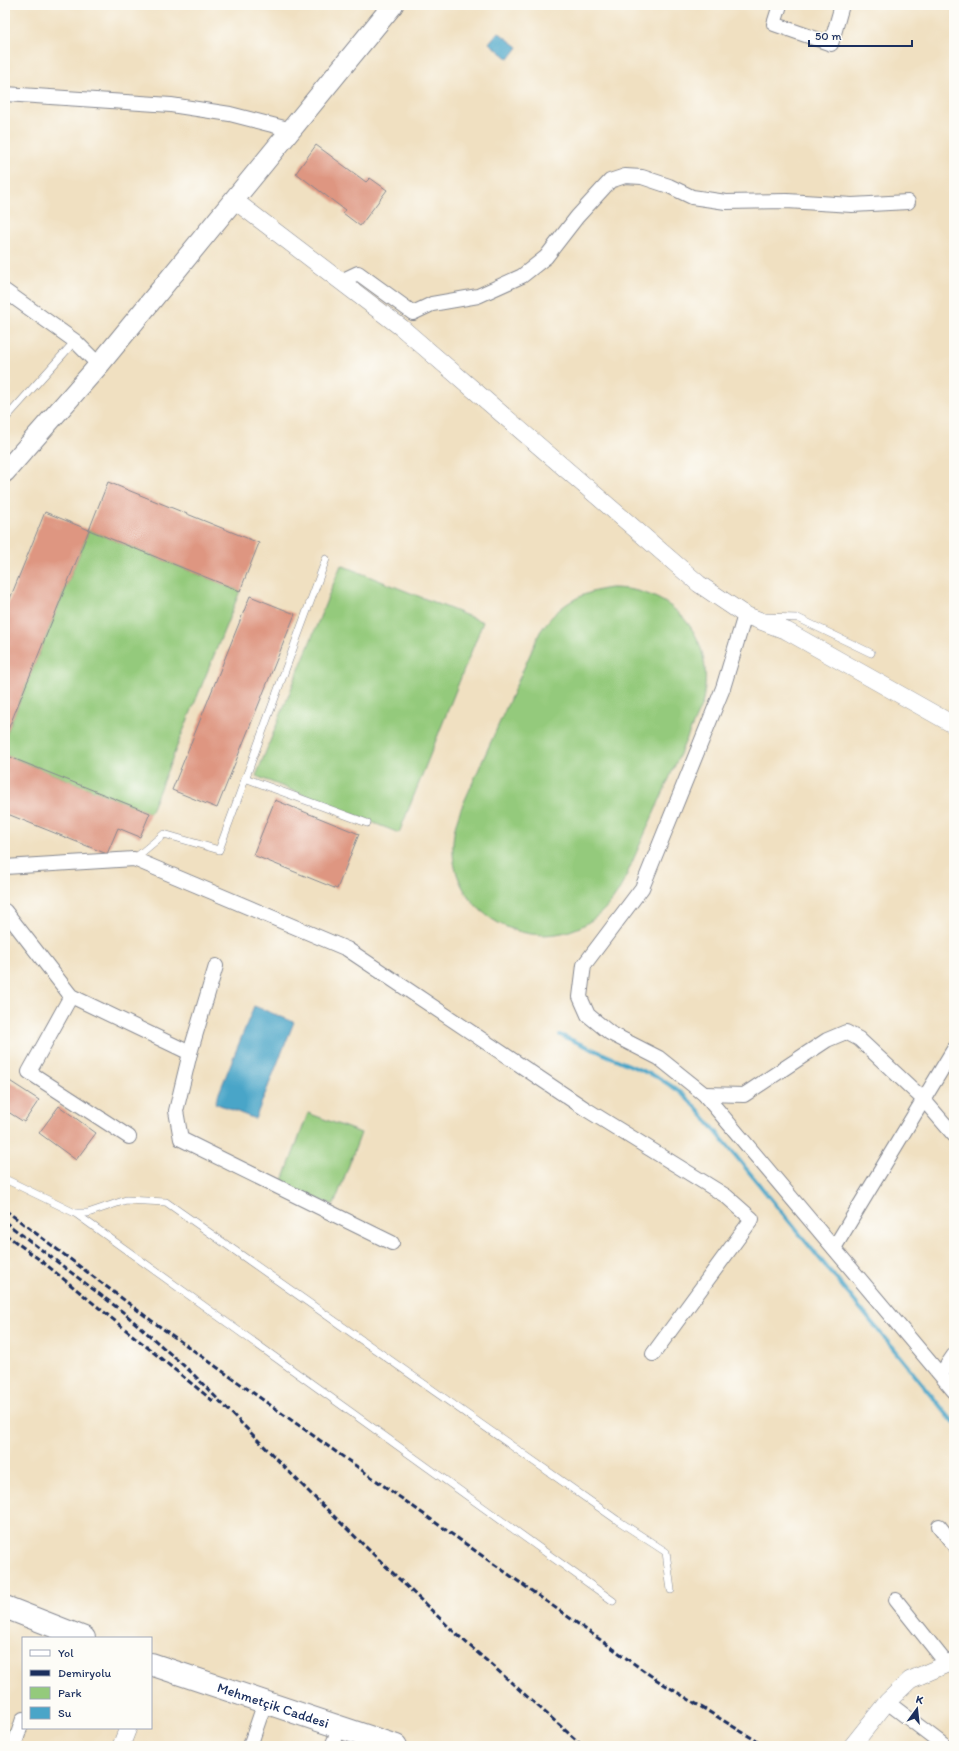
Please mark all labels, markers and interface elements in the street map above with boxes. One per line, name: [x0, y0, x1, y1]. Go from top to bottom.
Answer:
scale bar: [809, 22, 912, 48]
text: 50 m: [815, 29, 841, 43]
legend: [22, 1637, 152, 1729]
text: Yol: [58, 1646, 74, 1660]
text: Demiryolu: [58, 1666, 112, 1680]
street label: Mehmetçik Caddesi: [215, 1679, 331, 1732]
text: Park: [58, 1686, 82, 1700]
north arrow: [897, 1689, 937, 1729]
text: K: [914, 1693, 925, 1707]
text: Su: [58, 1706, 72, 1720]

